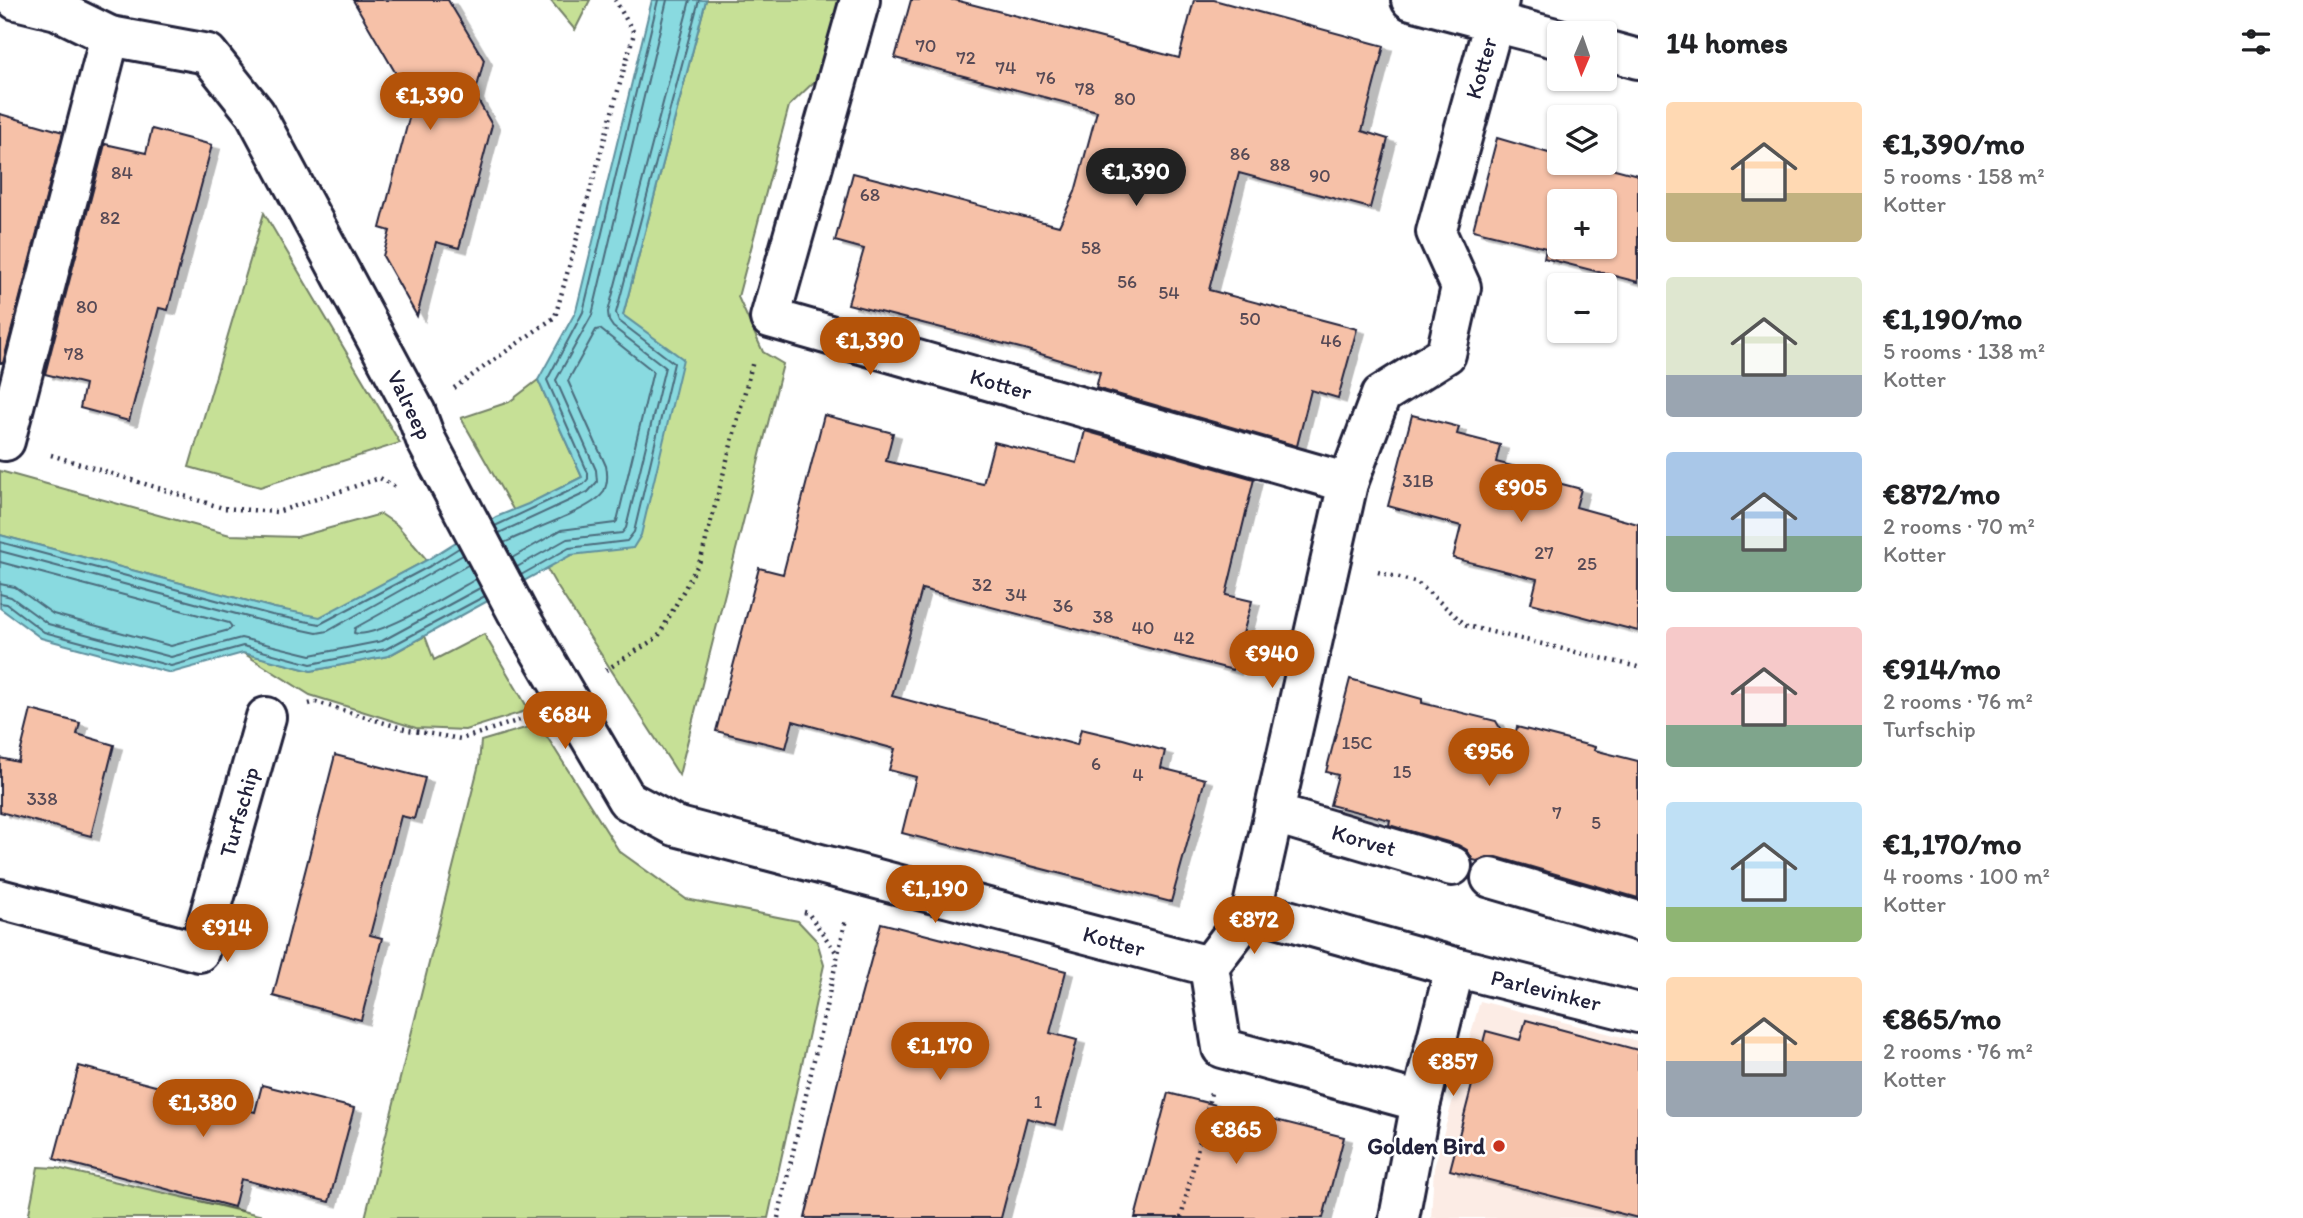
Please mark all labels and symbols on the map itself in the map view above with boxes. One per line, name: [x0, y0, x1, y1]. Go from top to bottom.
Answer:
north arrow: [1547, 21, 1617, 91]
house number: 70: [915, 34, 937, 57]
street label: Kotter: [1459, 34, 1503, 102]
house number: 72: [956, 46, 976, 69]
house number: 74: [996, 56, 1016, 79]
house number: 76: [1036, 66, 1056, 89]
pin: €1,390: [373, 72, 487, 132]
house number: 78: [1075, 77, 1095, 100]
house number: 80: [1114, 87, 1136, 110]
house number: 86: [1230, 142, 1250, 165]
pin: €1,390: [1079, 148, 1193, 208]
house number: 88: [1270, 153, 1290, 176]
house number: 84: [111, 161, 133, 184]
house number: 90: [1309, 164, 1331, 187]
house number: 68: [860, 183, 880, 206]
house number: 82: [100, 206, 120, 229]
house number: 58: [1081, 236, 1101, 259]
house number: 56: [1117, 270, 1137, 293]
house number: 54: [1158, 281, 1180, 304]
house number: 80: [76, 295, 98, 318]
house number: 50: [1239, 307, 1261, 330]
pin: €1,390: [813, 318, 927, 377]
house number: 46: [1320, 329, 1342, 352]
house number: 78: [64, 342, 84, 365]
street label: Kotter: [967, 362, 1035, 406]
street label: Valreep: [381, 366, 439, 444]
pin: €905: [1480, 464, 1562, 524]
house number: 31B: [1402, 469, 1434, 492]
house number: 27: [1534, 541, 1554, 564]
house number: 25: [1577, 552, 1597, 575]
house number: 32: [972, 573, 992, 596]
house number: 34: [1005, 583, 1027, 606]
house number: 36: [1053, 594, 1073, 617]
house number: 38: [1093, 605, 1113, 628]
house number: 40: [1131, 616, 1155, 639]
house number: 42: [1173, 626, 1195, 649]
pin: €940: [1231, 630, 1313, 690]
pin: €684: [524, 692, 606, 751]
pin: €956: [1448, 728, 1530, 788]
house number: 15C: [1341, 731, 1373, 754]
house number: 6: [1091, 752, 1101, 775]
house number: 15: [1393, 760, 1411, 783]
house number: 4: [1132, 763, 1144, 786]
street label: Turfschip: [213, 764, 265, 860]
house number: 338: [26, 787, 58, 810]
house number: 7: [1552, 801, 1562, 824]
house number: 5: [1591, 811, 1601, 834]
street label: Korvet: [1329, 817, 1400, 863]
pin: €1,190: [878, 866, 992, 925]
pin: €872: [1213, 897, 1295, 956]
pin: €914: [186, 904, 268, 964]
street label: Kotter: [1080, 919, 1148, 963]
street label: Parlevinker: [1488, 963, 1604, 1017]
pin: €1,170: [883, 1023, 997, 1082]
pin: €857: [1412, 1038, 1494, 1098]
pin: €1,380: [146, 1080, 260, 1139]
house number: 1: [1034, 1090, 1043, 1113]
pin: €865: [1195, 1106, 1277, 1166]
place label: Golden Bird: [1367, 1132, 1486, 1160]
marker: Golden Bird: [1491, 1138, 1507, 1154]

